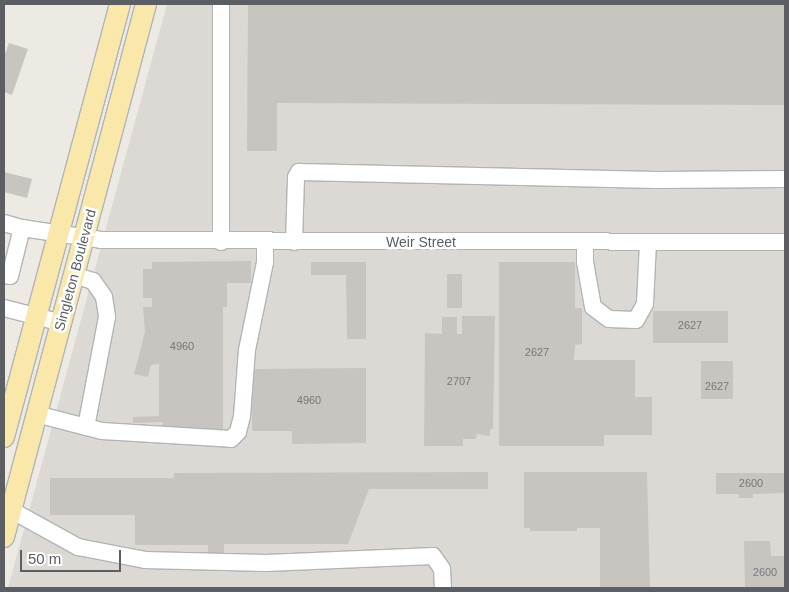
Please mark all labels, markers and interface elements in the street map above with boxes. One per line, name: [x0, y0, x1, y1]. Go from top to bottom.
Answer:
street label: Singleton Boulevard: [51, 207, 99, 333]
street label: Weir Street: [386, 234, 456, 250]
house number: 2627: [678, 318, 702, 332]
house number: 4960: [170, 339, 194, 353]
house number: 2627: [525, 345, 549, 359]
house number: 2707: [447, 374, 471, 388]
house number: 2627: [705, 379, 729, 393]
house number: 4960: [297, 393, 321, 407]
house number: 2600: [739, 476, 763, 490]
scale bar: [22, 540, 124, 572]
text: 50 m: [28, 550, 61, 567]
house number: 2600: [753, 565, 777, 579]

